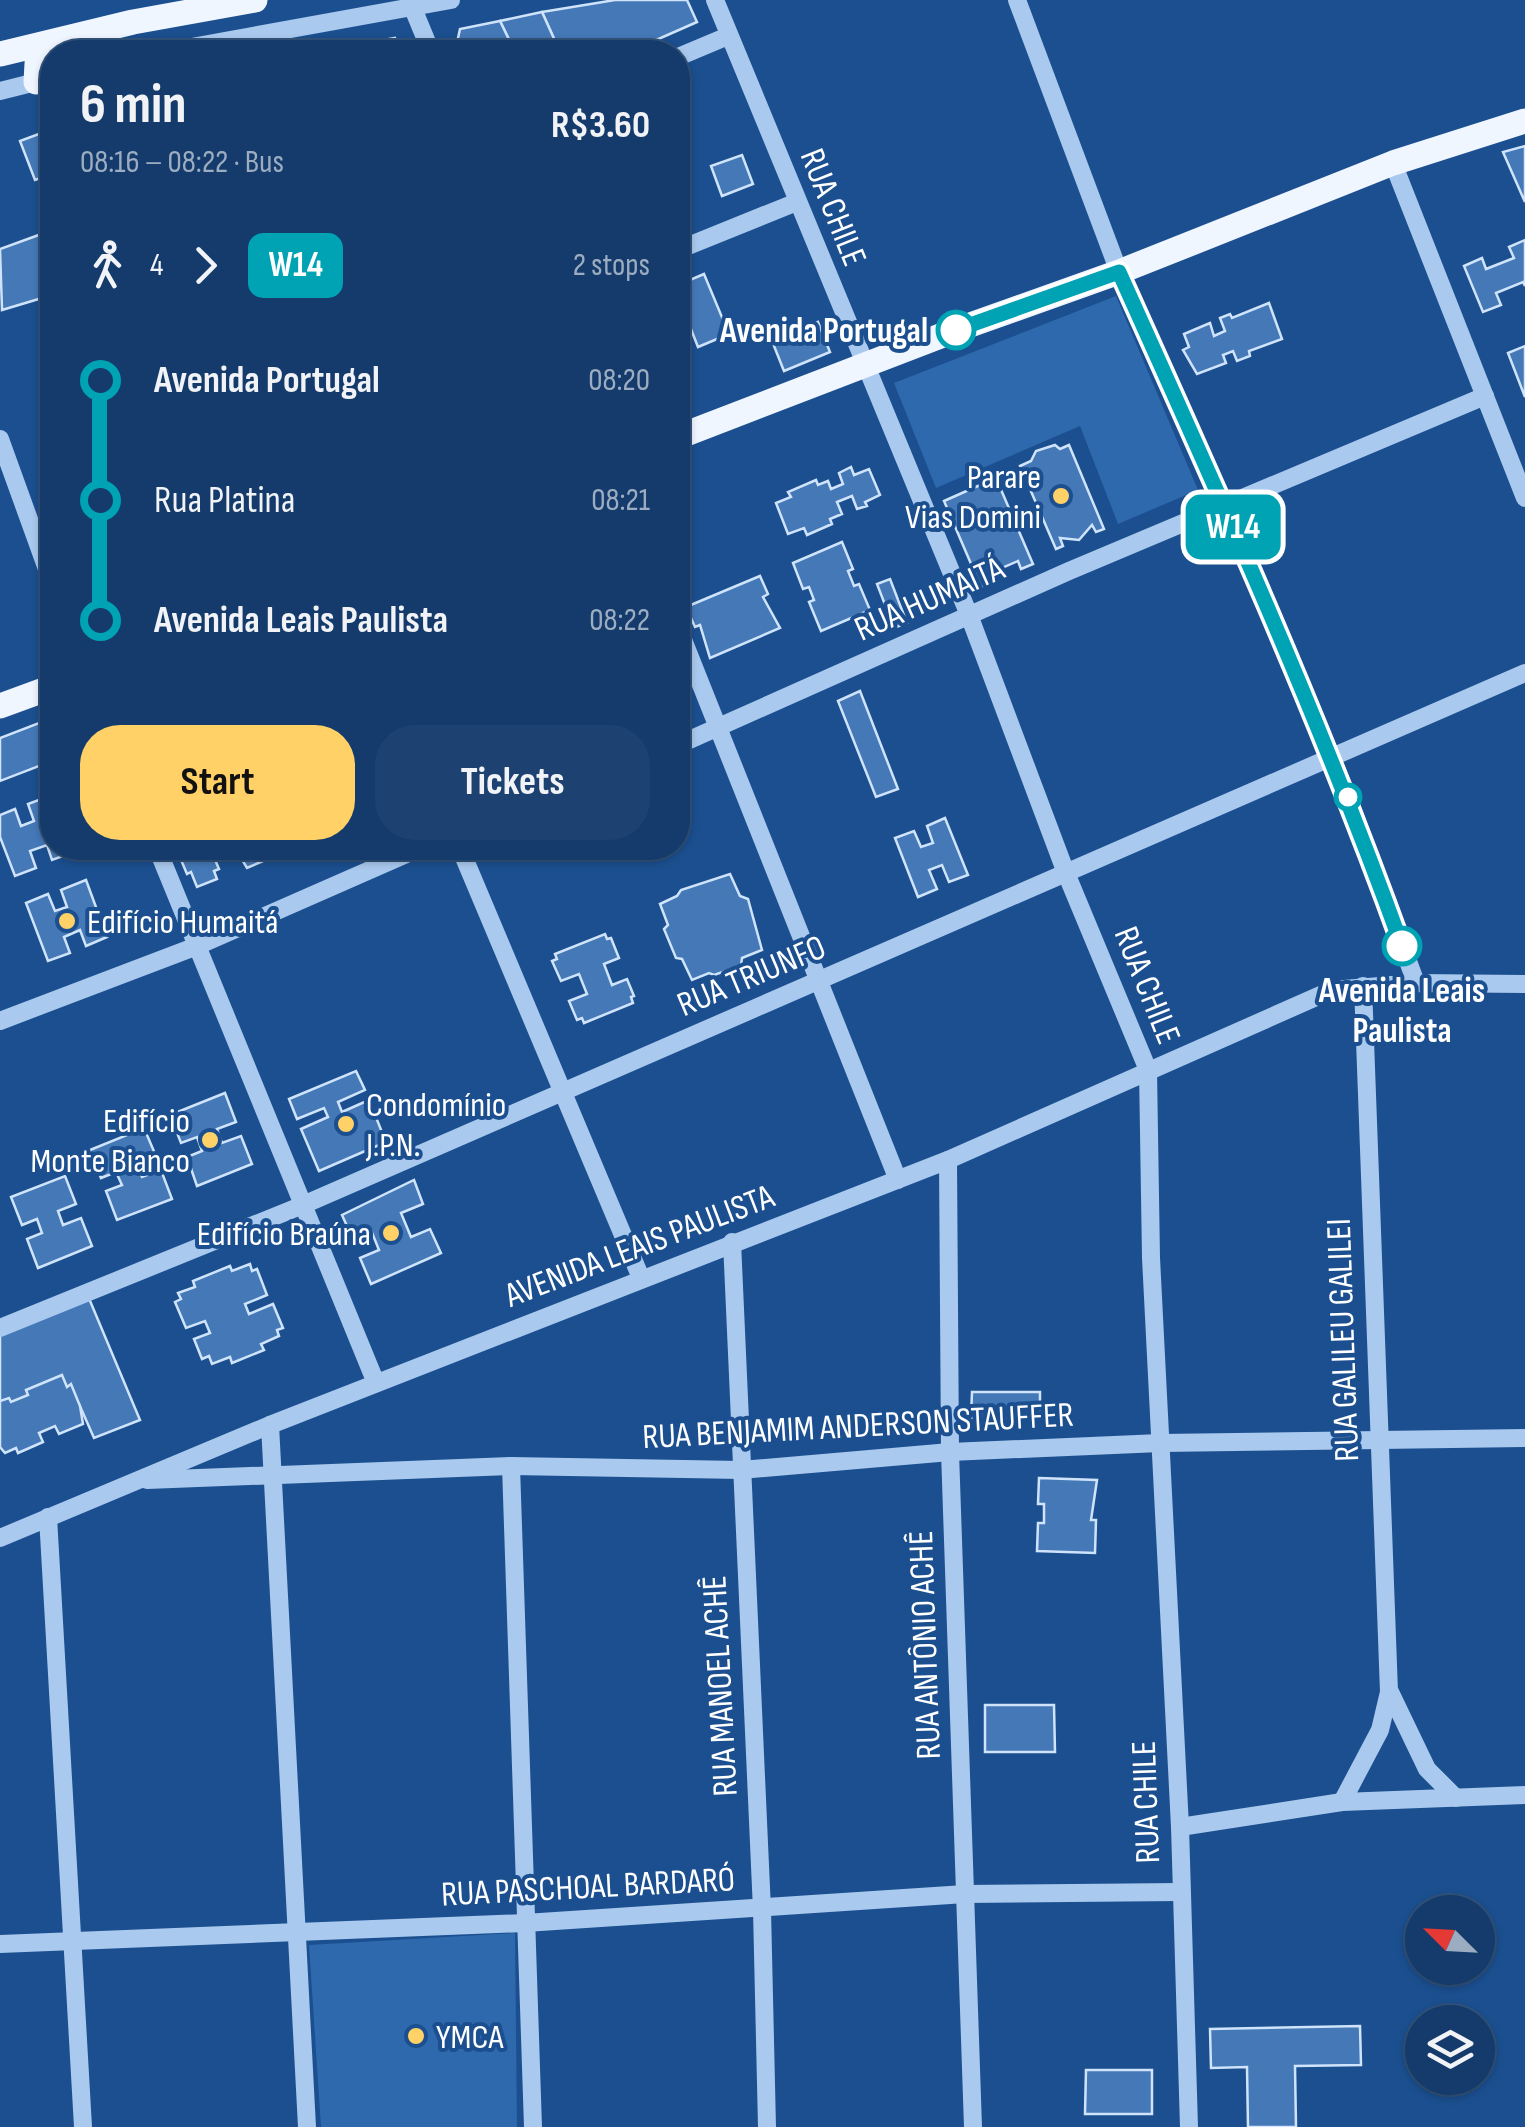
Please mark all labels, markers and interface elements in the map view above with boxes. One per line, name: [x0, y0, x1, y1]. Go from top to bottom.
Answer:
text: 6 min: [80, 72, 187, 139]
text: R$3.60: [551, 103, 650, 148]
text: 08:16 – 08:22 · Bus: [80, 143, 284, 182]
street label: RUA CHILE: [790, 143, 876, 273]
icon: walk: [80, 238, 135, 293]
icon: forward: [178, 238, 233, 293]
text: W14: [268, 244, 323, 287]
text: 4: [150, 246, 163, 285]
text: 2 stops: [573, 246, 650, 285]
place label: Avenida Portugal: [719, 310, 928, 353]
marker: Avenida Portugal: [937, 311, 975, 349]
text: Avenida Portugal: [154, 358, 380, 403]
text: 08:20: [588, 361, 650, 400]
place label: Parare Vias Domini: [905, 456, 1041, 539]
text: Rua Platina: [154, 478, 295, 523]
text: 08:21: [591, 481, 650, 520]
marker: Parare Vias Domini: [1050, 485, 1072, 507]
line badge: W14: [1176, 494, 1290, 560]
text: W14: [1206, 506, 1260, 549]
street label: RUA HUMAITÁ: [848, 547, 1012, 651]
text: Avenida Leais Paulista: [154, 598, 448, 643]
text: 08:22: [589, 601, 650, 640]
button: Start: [80, 725, 355, 840]
button: Tickets: [375, 725, 650, 840]
unlabelled marker: [1335, 784, 1361, 810]
place label: Edifício Humaitá: [87, 901, 278, 944]
marker: Edifício Humaitá: [56, 910, 78, 932]
street label: RUA CHILE: [1104, 921, 1190, 1051]
street label: RUA TRIUNFO: [671, 926, 832, 1027]
marker: Avenida Leais Paulista: [1383, 927, 1421, 965]
place label: Avenida Leais Paulista: [1318, 970, 1485, 1053]
place label: Condomínio J.P.N.: [365, 1084, 506, 1167]
place label: Edifício Monte Bianco: [31, 1100, 190, 1183]
marker: Condomínio J.P.N.: [335, 1113, 357, 1135]
marker: Edifício Monte Bianco: [199, 1129, 221, 1151]
street label: AVENIDA LEAIS PAULISTA: [498, 1175, 781, 1318]
place label: Edifício Braúna: [197, 1213, 371, 1256]
street label: RUA GALILEU GALILEI: [1318, 1218, 1369, 1462]
marker: Edifício Braúna: [380, 1222, 402, 1244]
street label: RUA BENJAMIM ANDERSON STAUFFER: [641, 1394, 1075, 1459]
street label: RUA ANTÔNIO ACHÊ: [900, 1530, 951, 1760]
street label: RUA MANOEL ACHÊ: [693, 1574, 748, 1798]
street label: RUA CHILE: [1123, 1740, 1170, 1864]
street label: RUA PASCHOAL BARDARÓ: [440, 1858, 736, 1917]
north arrow: [1405, 1895, 1495, 1985]
map controls: [1405, 1895, 1495, 2095]
button: layers: [1405, 2005, 1495, 2095]
place label: YMCA: [436, 2016, 504, 2059]
marker: YMCA: [405, 2025, 427, 2047]

